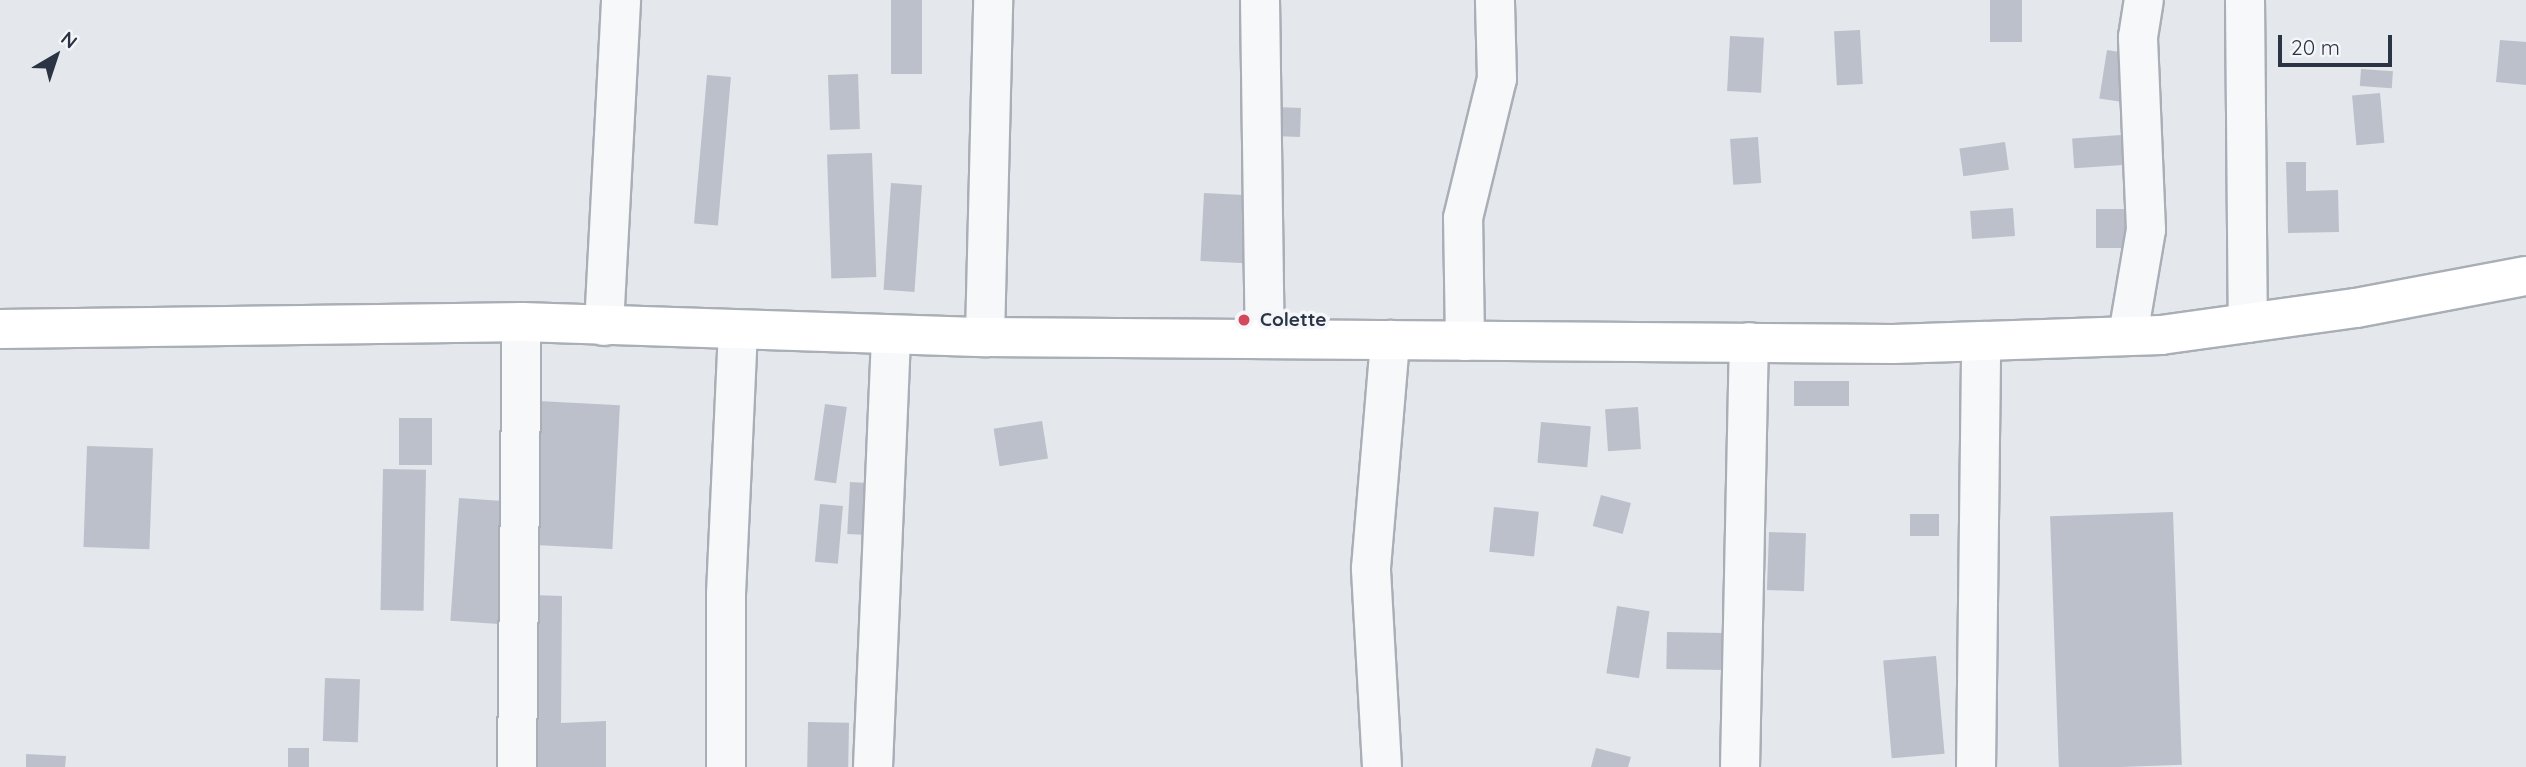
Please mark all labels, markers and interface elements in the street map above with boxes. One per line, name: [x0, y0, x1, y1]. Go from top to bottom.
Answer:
north arrow: [21, 21, 91, 91]
scale bar: [2281, 21, 2395, 65]
text: N: [56, 26, 82, 53]
text: 20 m: [2291, 34, 2340, 60]
place label: Colette: [1260, 309, 1327, 331]
marker: Colette: [1234, 310, 1254, 330]

